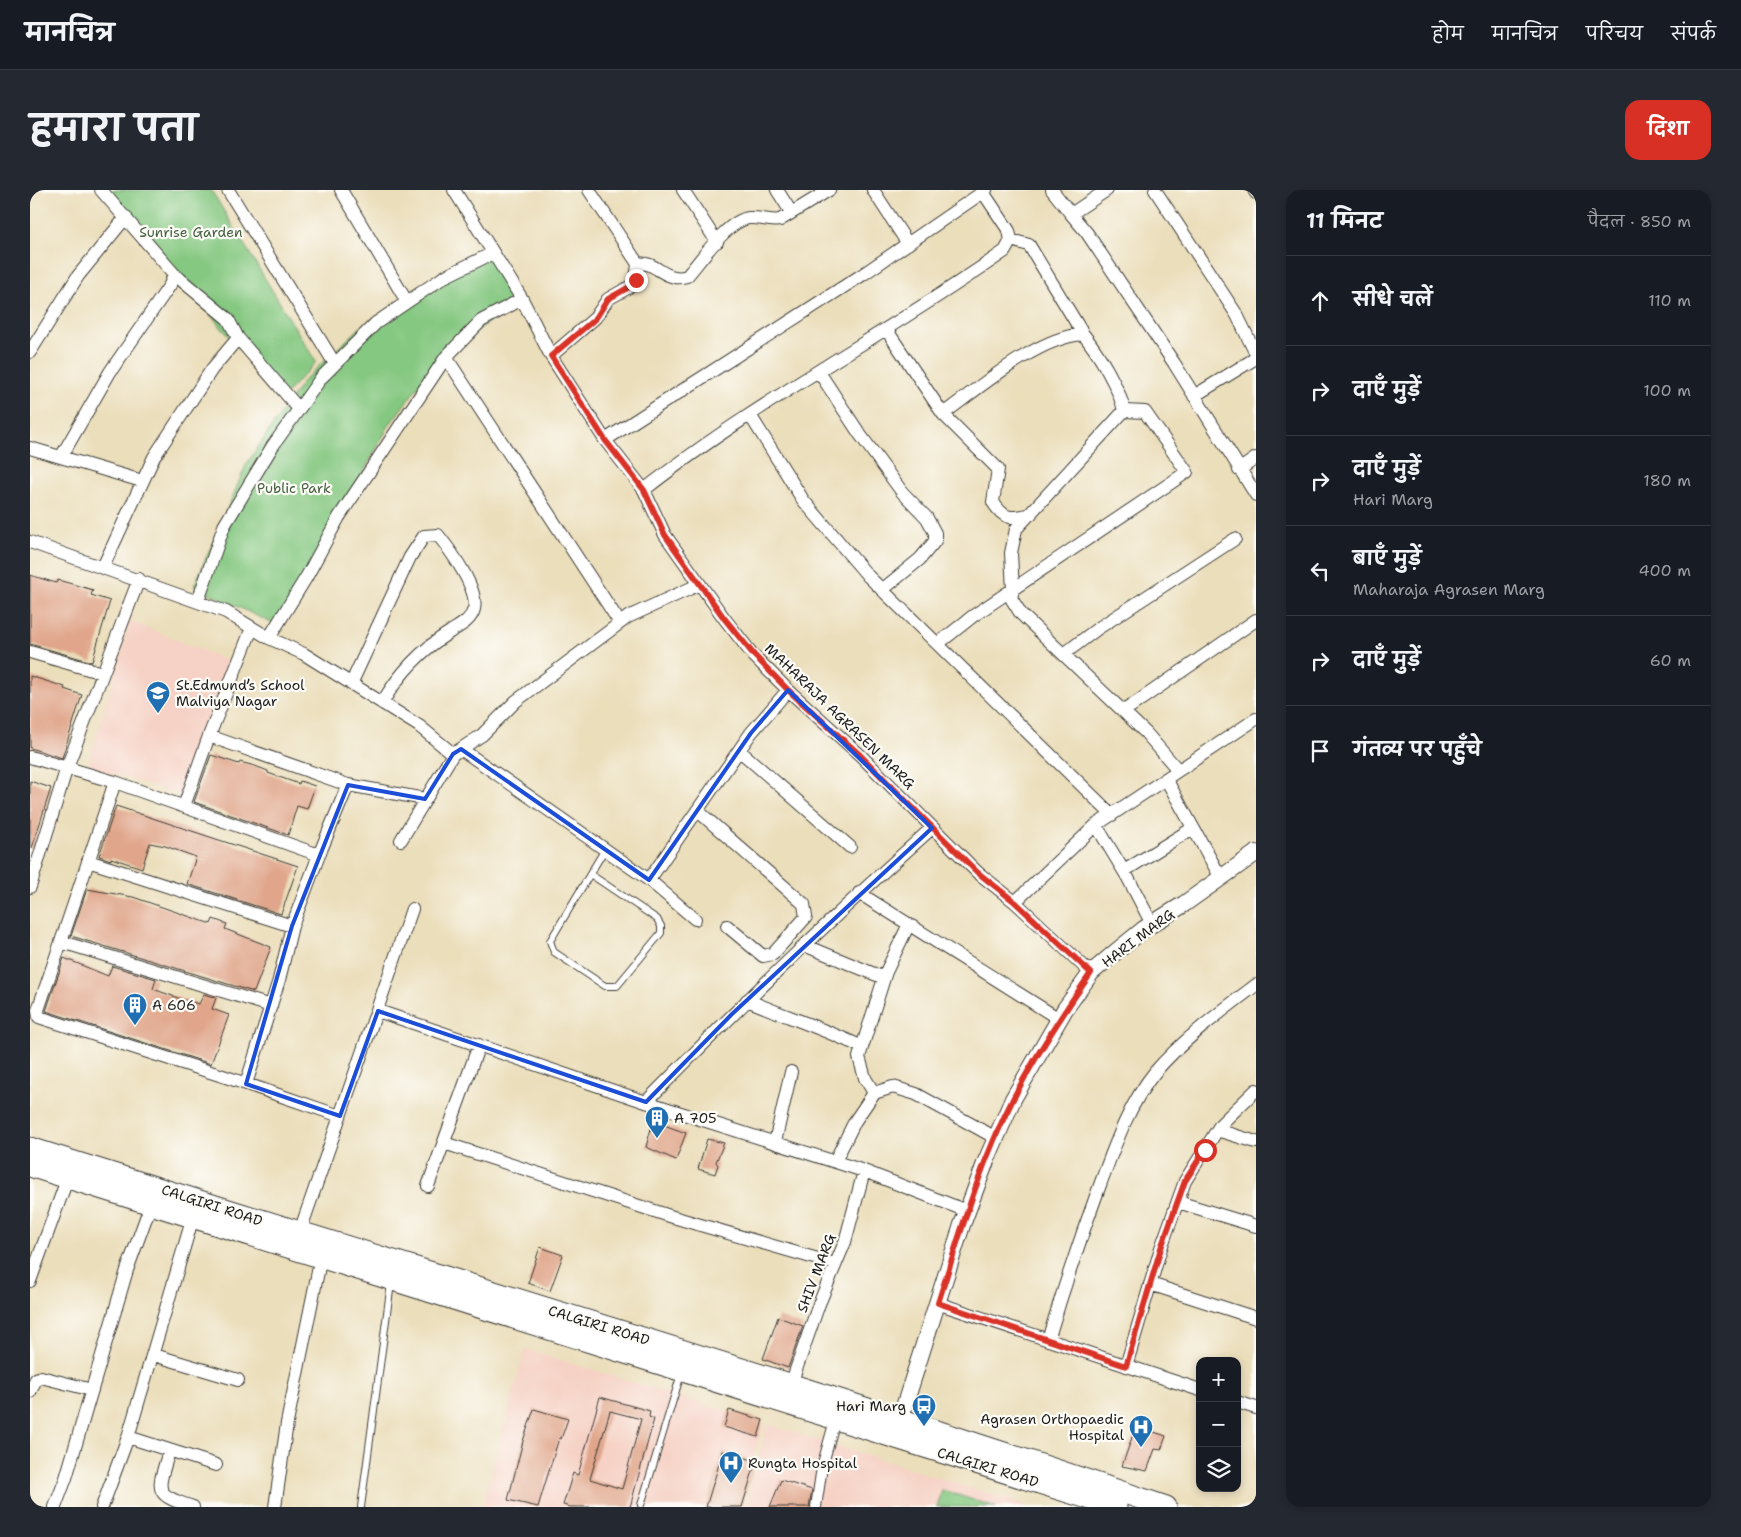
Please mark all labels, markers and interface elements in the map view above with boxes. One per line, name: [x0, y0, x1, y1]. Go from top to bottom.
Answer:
text: मानचित्र: [25, 17, 114, 49]
text: होम: [1432, 22, 1464, 46]
text: मानचित्र: [1492, 22, 1558, 46]
text: परिचय: [1586, 22, 1643, 46]
text: संपर्क: [1671, 22, 1716, 46]
button: दिशा: [1625, 100, 1711, 160]
text: हमारा पता: [30, 104, 198, 151]
text: 11 मिनट: [1306, 207, 1383, 235]
text: पैदल · 850 m: [1588, 211, 1691, 232]
park label: Sunrise Garden: [139, 223, 243, 241]
route end: [625, 269, 648, 292]
icon: ahead: [1306, 287, 1334, 315]
text: सीधे चलें: [1353, 287, 1432, 312]
text: 110 m: [1648, 290, 1691, 311]
icon: right: [1306, 377, 1334, 405]
text: दाएँ मुड़ें: [1353, 377, 1421, 402]
text: 100 m: [1643, 380, 1691, 401]
text: दाएँ मुड़ें: [1353, 456, 1421, 481]
icon: right: [1306, 467, 1334, 495]
text: 180 m: [1643, 470, 1691, 491]
park label: Public Park: [257, 479, 331, 497]
text: Hari Marg: [1353, 489, 1433, 510]
text: बाएँ मुड़ें: [1353, 546, 1421, 571]
icon: left: [1306, 557, 1334, 585]
text: 400 m: [1638, 560, 1691, 581]
text: Maharaja Agrasen Marg: [1353, 579, 1545, 600]
street label: MAHARAJA AGRASEN MARG: [761, 639, 919, 793]
icon: right: [1306, 647, 1334, 675]
text: दाएँ मुड़ें: [1353, 647, 1421, 672]
text: 60 m: [1650, 650, 1691, 671]
place label: St.Edmund’s School Malviya Nagar: [176, 676, 305, 710]
school or university icon: St.Edmund’s School Malviya Nagar: [145, 680, 171, 714]
icon: arrive: [1306, 737, 1334, 765]
text: गंतव्य पर पहुँचे: [1353, 737, 1482, 762]
street label: HARI MARG: [1098, 905, 1178, 971]
building icon: A 606: [122, 992, 148, 1026]
place label: A 606: [152, 996, 196, 1014]
building icon: A 705: [644, 1105, 670, 1139]
place label: A 705: [674, 1109, 717, 1127]
route start: [1194, 1139, 1217, 1162]
street label: CALGIRI ROAD: [159, 1180, 265, 1230]
street label: SHIV MARG: [793, 1231, 839, 1315]
street label: CALGIRI ROAD: [546, 1301, 652, 1349]
map controls: [1196, 1357, 1241, 1492]
button: +: [1196, 1357, 1241, 1402]
bus stop icon: Hari Marg: [911, 1393, 937, 1427]
place label: Hari Marg: [836, 1397, 906, 1415]
button: −: [1196, 1402, 1241, 1447]
place label: Agrasen Orthopaedic Hospital: [980, 1410, 1125, 1444]
hospital icon: Agrasen Orthopaedic Hospital: [1128, 1414, 1154, 1448]
street label: CALGIRI ROAD: [935, 1443, 1041, 1491]
button: layers: [1196, 1447, 1241, 1492]
hospital icon: Rungta Hospital: [718, 1450, 744, 1484]
place label: Rungta Hospital: [748, 1454, 858, 1472]

